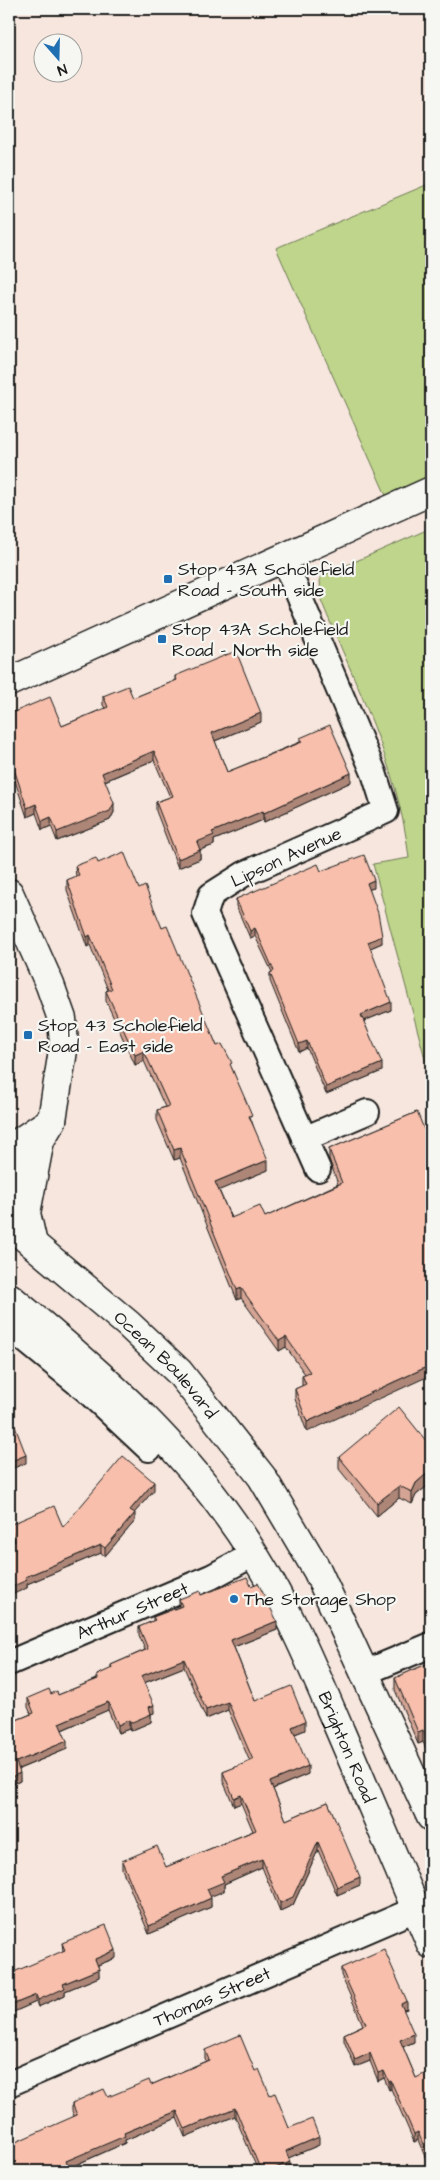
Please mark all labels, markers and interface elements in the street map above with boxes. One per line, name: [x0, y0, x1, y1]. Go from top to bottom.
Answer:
north arrow: [32, 32, 82, 82]
text: N: [54, 58, 70, 80]
place label: Stop 43A Scholefield Road - South side: [178, 557, 354, 603]
marker: Stop 43A Scholefield Road - South side: [162, 573, 174, 585]
place label: Stop 43A Scholefield Road - North side: [172, 617, 348, 663]
marker: Stop 43A Scholefield Road - North side: [156, 633, 168, 645]
street label: Lipson Avenue: [227, 821, 346, 894]
place label: Stop 43 Scholefield Road - East side: [38, 1013, 203, 1059]
marker: Stop 43 Scholefield Road - East side: [22, 1029, 34, 1041]
street label: Ocean Boulevard: [108, 1305, 223, 1424]
street label: Arthur Street: [73, 1576, 193, 1646]
place label: The Storage Shop: [244, 1587, 396, 1613]
marker: The Storage Shop: [228, 1593, 240, 1605]
street label: Brighton Road: [312, 1688, 381, 1807]
street label: Thomas Street: [150, 1961, 275, 2033]

